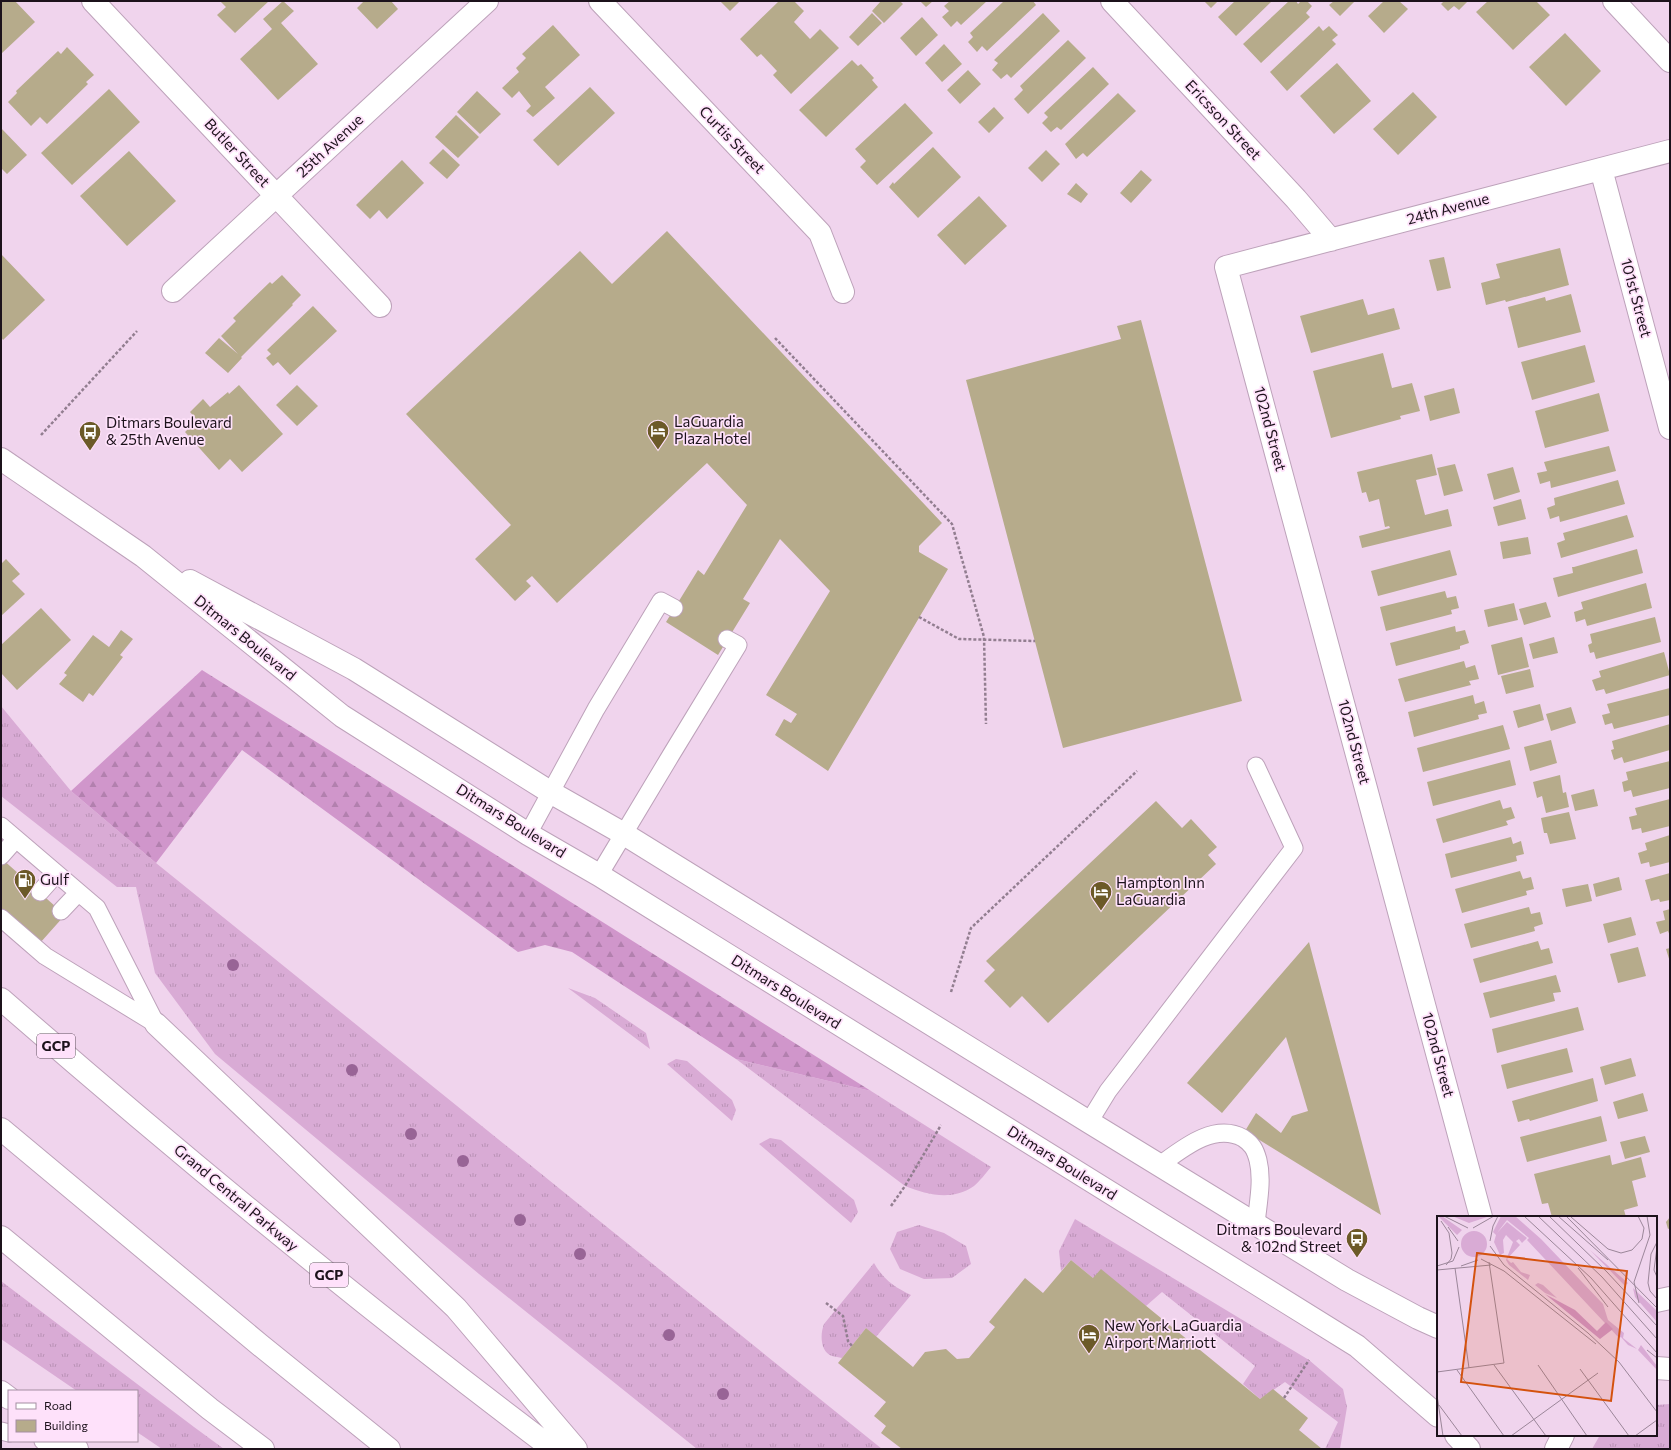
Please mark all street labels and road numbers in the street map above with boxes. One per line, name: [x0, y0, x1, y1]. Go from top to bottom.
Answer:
street label: Ericsson Street: [1182, 76, 1265, 163]
street label: Curtis Street: [696, 102, 769, 177]
street label: 25th Avenue: [292, 110, 366, 181]
street label: Butler Street: [201, 114, 274, 190]
street label: 24th Avenue: [1405, 188, 1491, 228]
street label: 101st Street: [1618, 256, 1656, 339]
street label: 102nd Street: [1251, 384, 1291, 473]
street label: Ditmars Boulevard: [191, 591, 300, 684]
street label: 102nd Street: [1335, 697, 1375, 786]
street label: Ditmars Boulevard: [453, 779, 570, 861]
street label: Ditmars Boulevard: [728, 950, 845, 1032]
street label: 102nd Street: [1419, 1010, 1459, 1099]
road number: GCP: [37, 1034, 75, 1058]
street label: Ditmars Boulevard: [1004, 1121, 1121, 1203]
street label: Grand Central Parkway: [171, 1140, 303, 1255]
road number: GCP: [310, 1263, 348, 1287]

